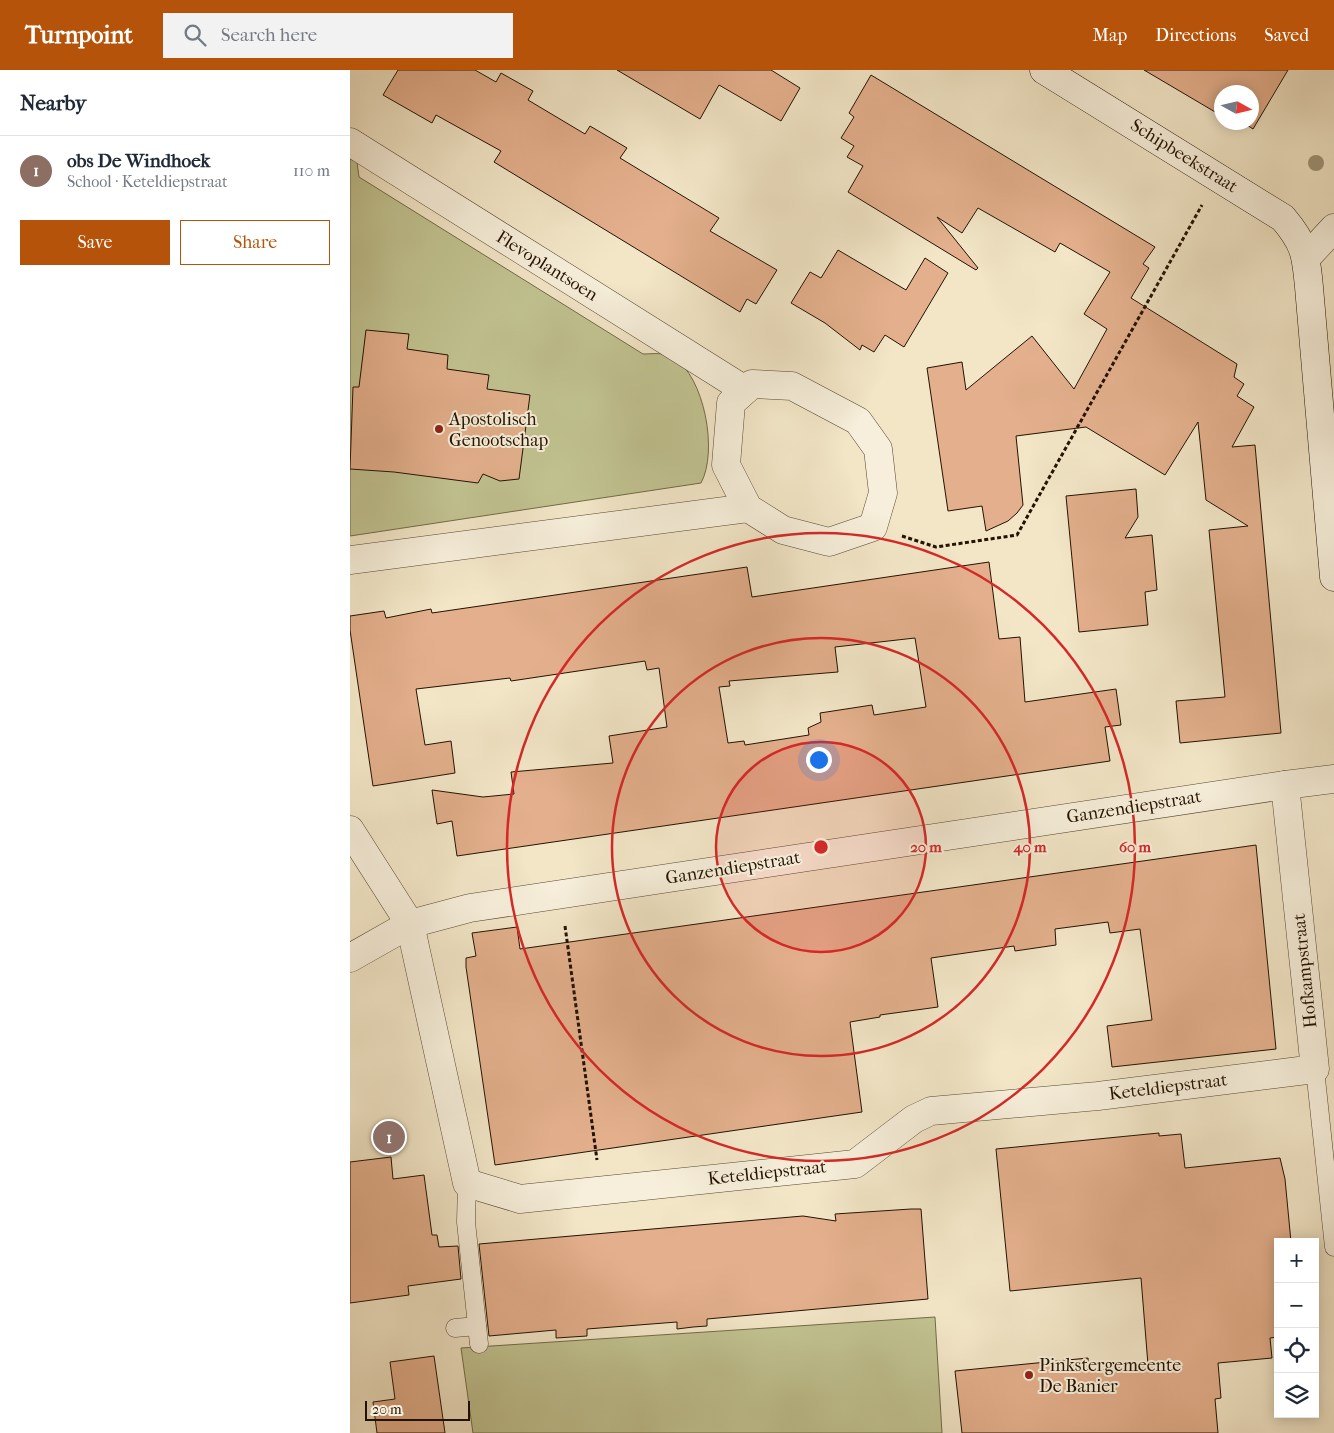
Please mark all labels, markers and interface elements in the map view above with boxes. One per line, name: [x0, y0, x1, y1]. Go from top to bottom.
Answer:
search box: [163, 13, 513, 58]
text: Turnpoint: [25, 21, 133, 49]
icon: search: [181, 21, 209, 49]
text: Search here: [221, 24, 317, 46]
text: Map: [1093, 25, 1127, 46]
text: Directions: [1155, 25, 1236, 46]
text: Saved: [1264, 25, 1309, 46]
north arrow: [1214, 85, 1259, 130]
text: Nearby: [20, 91, 86, 115]
street label: Schipbeekstraat: [1127, 115, 1242, 198]
text: obs De Windhoek: [67, 150, 210, 172]
text: 1: [33, 161, 39, 180]
text: 110 m: [293, 161, 330, 180]
text: School · Keteldiepstraat: [67, 172, 228, 191]
button: Save: [20, 220, 170, 265]
button: Share: [180, 220, 330, 265]
street label: Flevoplantsoen: [492, 226, 602, 306]
place label: Apostolisch Genootschap: [448, 409, 549, 451]
marker: Apostolisch Genootschap: [433, 423, 445, 435]
your location: [806, 747, 832, 773]
street label: Ganzendiepstraat: [1065, 786, 1203, 828]
centre of rings: [812, 838, 830, 856]
text: 20 m: [910, 838, 942, 856]
text: 40 m: [1013, 838, 1047, 856]
text: 60 m: [1119, 838, 1152, 856]
street label: Ganzendiepstraat: [664, 847, 802, 889]
street label: Hofkampstraat: [1288, 912, 1321, 1029]
street label: Keteldiepstraat: [1108, 1069, 1229, 1105]
pin: 1: [373, 1118, 405, 1156]
street label: Keteldiepstraat: [707, 1156, 828, 1190]
map controls: [1274, 1238, 1319, 1418]
button: +: [1274, 1238, 1319, 1283]
button: −: [1274, 1283, 1319, 1328]
button: locate: [1274, 1328, 1319, 1373]
place label: Pinkstergemeente De Banier: [1039, 1355, 1181, 1397]
marker: Pinkstergemeente De Banier: [1023, 1369, 1035, 1381]
button: layers: [1274, 1373, 1319, 1418]
scale bar: [365, 1398, 470, 1421]
text: 20 m: [372, 1401, 402, 1418]

